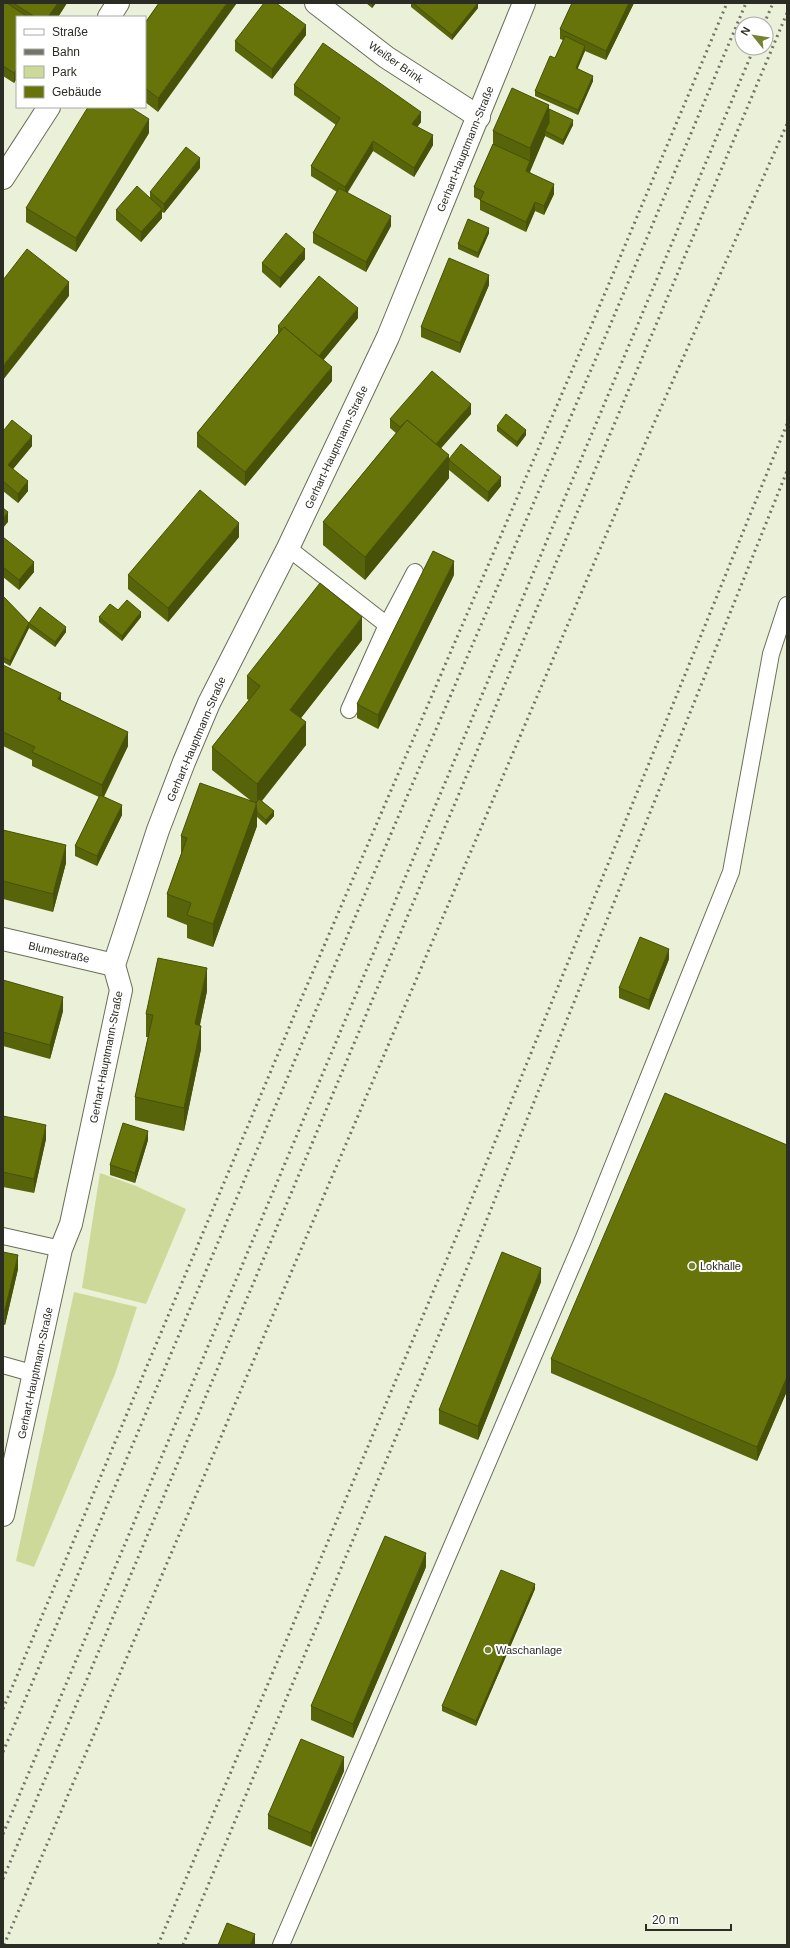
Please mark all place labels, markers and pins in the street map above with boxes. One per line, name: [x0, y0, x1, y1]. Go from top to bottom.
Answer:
place label: Lokhalle: [700, 1260, 741, 1272]
marker: Lokhalle: [687, 1261, 697, 1271]
place label: Waschanlage: [496, 1644, 562, 1656]
marker: Waschanlage: [483, 1645, 493, 1655]

